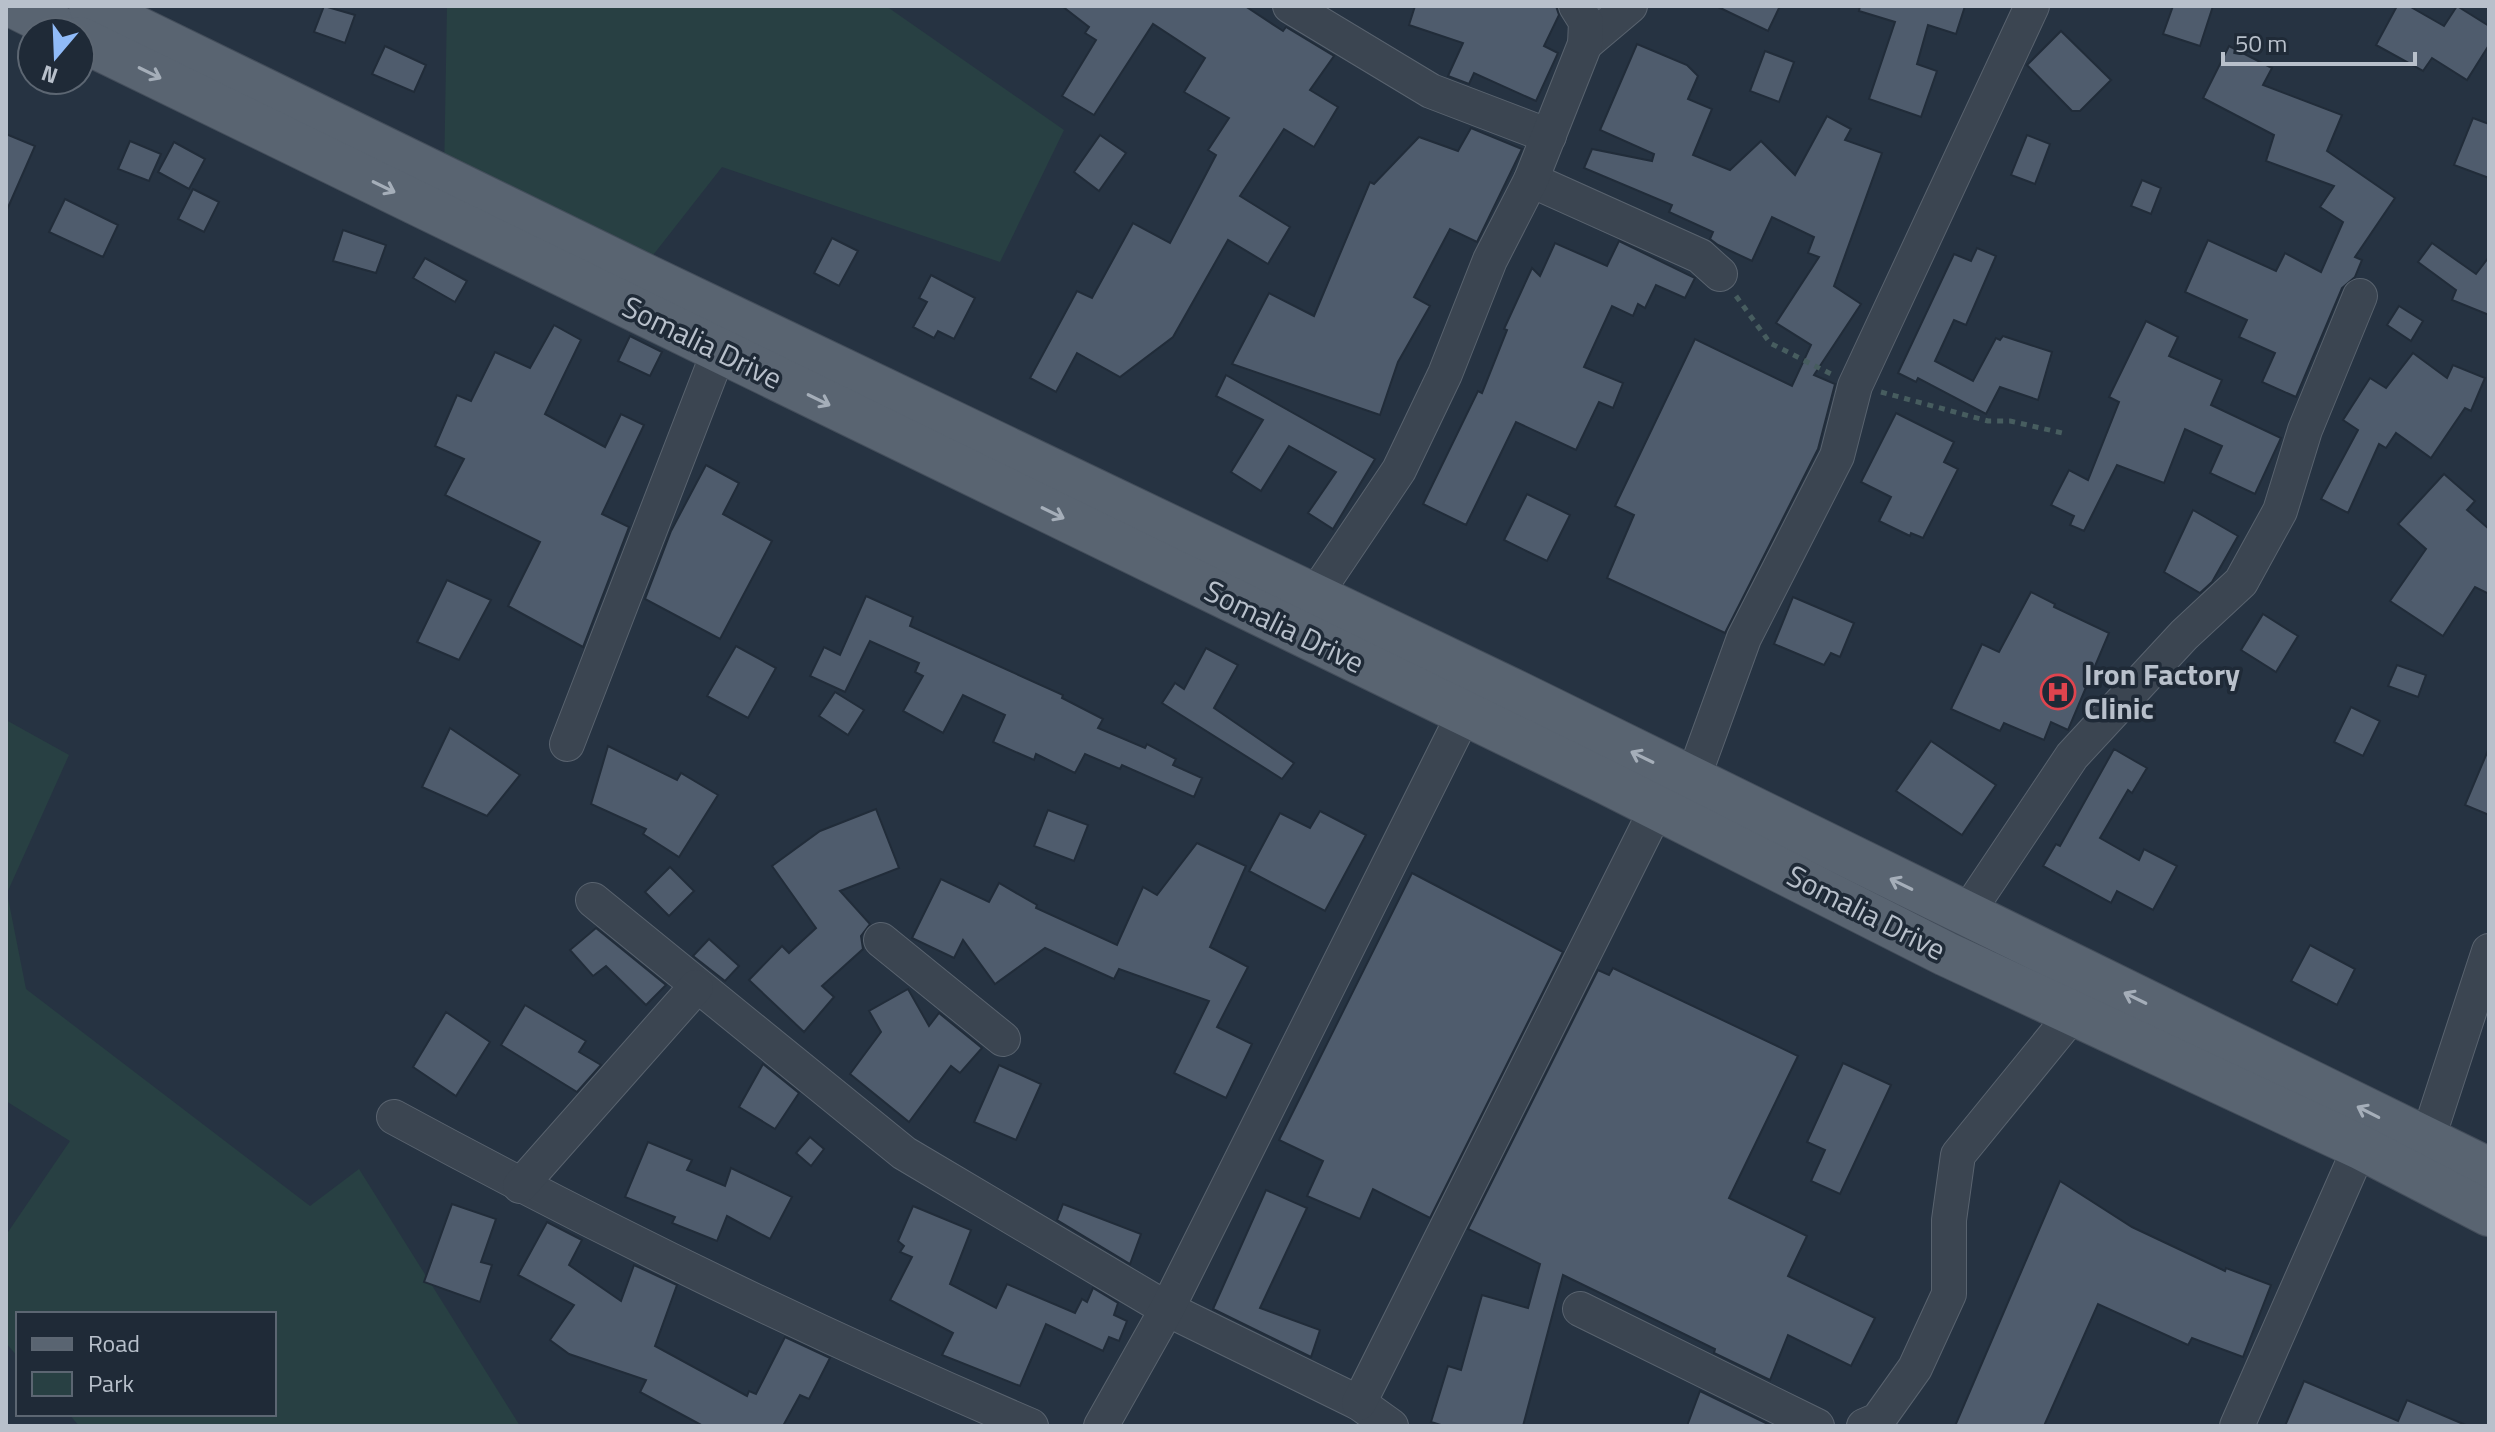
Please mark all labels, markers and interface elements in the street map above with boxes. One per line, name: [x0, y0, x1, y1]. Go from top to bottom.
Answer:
north arrow: [16, 16, 96, 96]
scale bar: [2223, 16, 2415, 66]
text: 50 m: [2235, 25, 2287, 61]
text: N: [37, 56, 62, 93]
one-way arrow: [138, 66, 162, 81]
one-way arrow: [371, 180, 395, 195]
street label: Somalia Drive: [615, 284, 790, 401]
one-way arrow: [806, 393, 830, 408]
one-way arrow: [1040, 506, 1064, 521]
street label: Somalia Drive: [1197, 568, 1372, 685]
place label: Iron Factory Clinic: [2084, 651, 2240, 731]
hospital icon: Iron Factory Clinic: [2039, 673, 2077, 711]
one-way arrow: [1631, 749, 1655, 764]
street label: Somalia Drive: [1779, 852, 1954, 972]
one-way arrow: [1889, 876, 1913, 891]
one-way arrow: [2123, 989, 2147, 1005]
one-way arrow: [2357, 1104, 2381, 1119]
legend: [16, 1312, 276, 1416]
text: Road: [88, 1325, 140, 1361]
text: Park: [88, 1365, 134, 1401]

